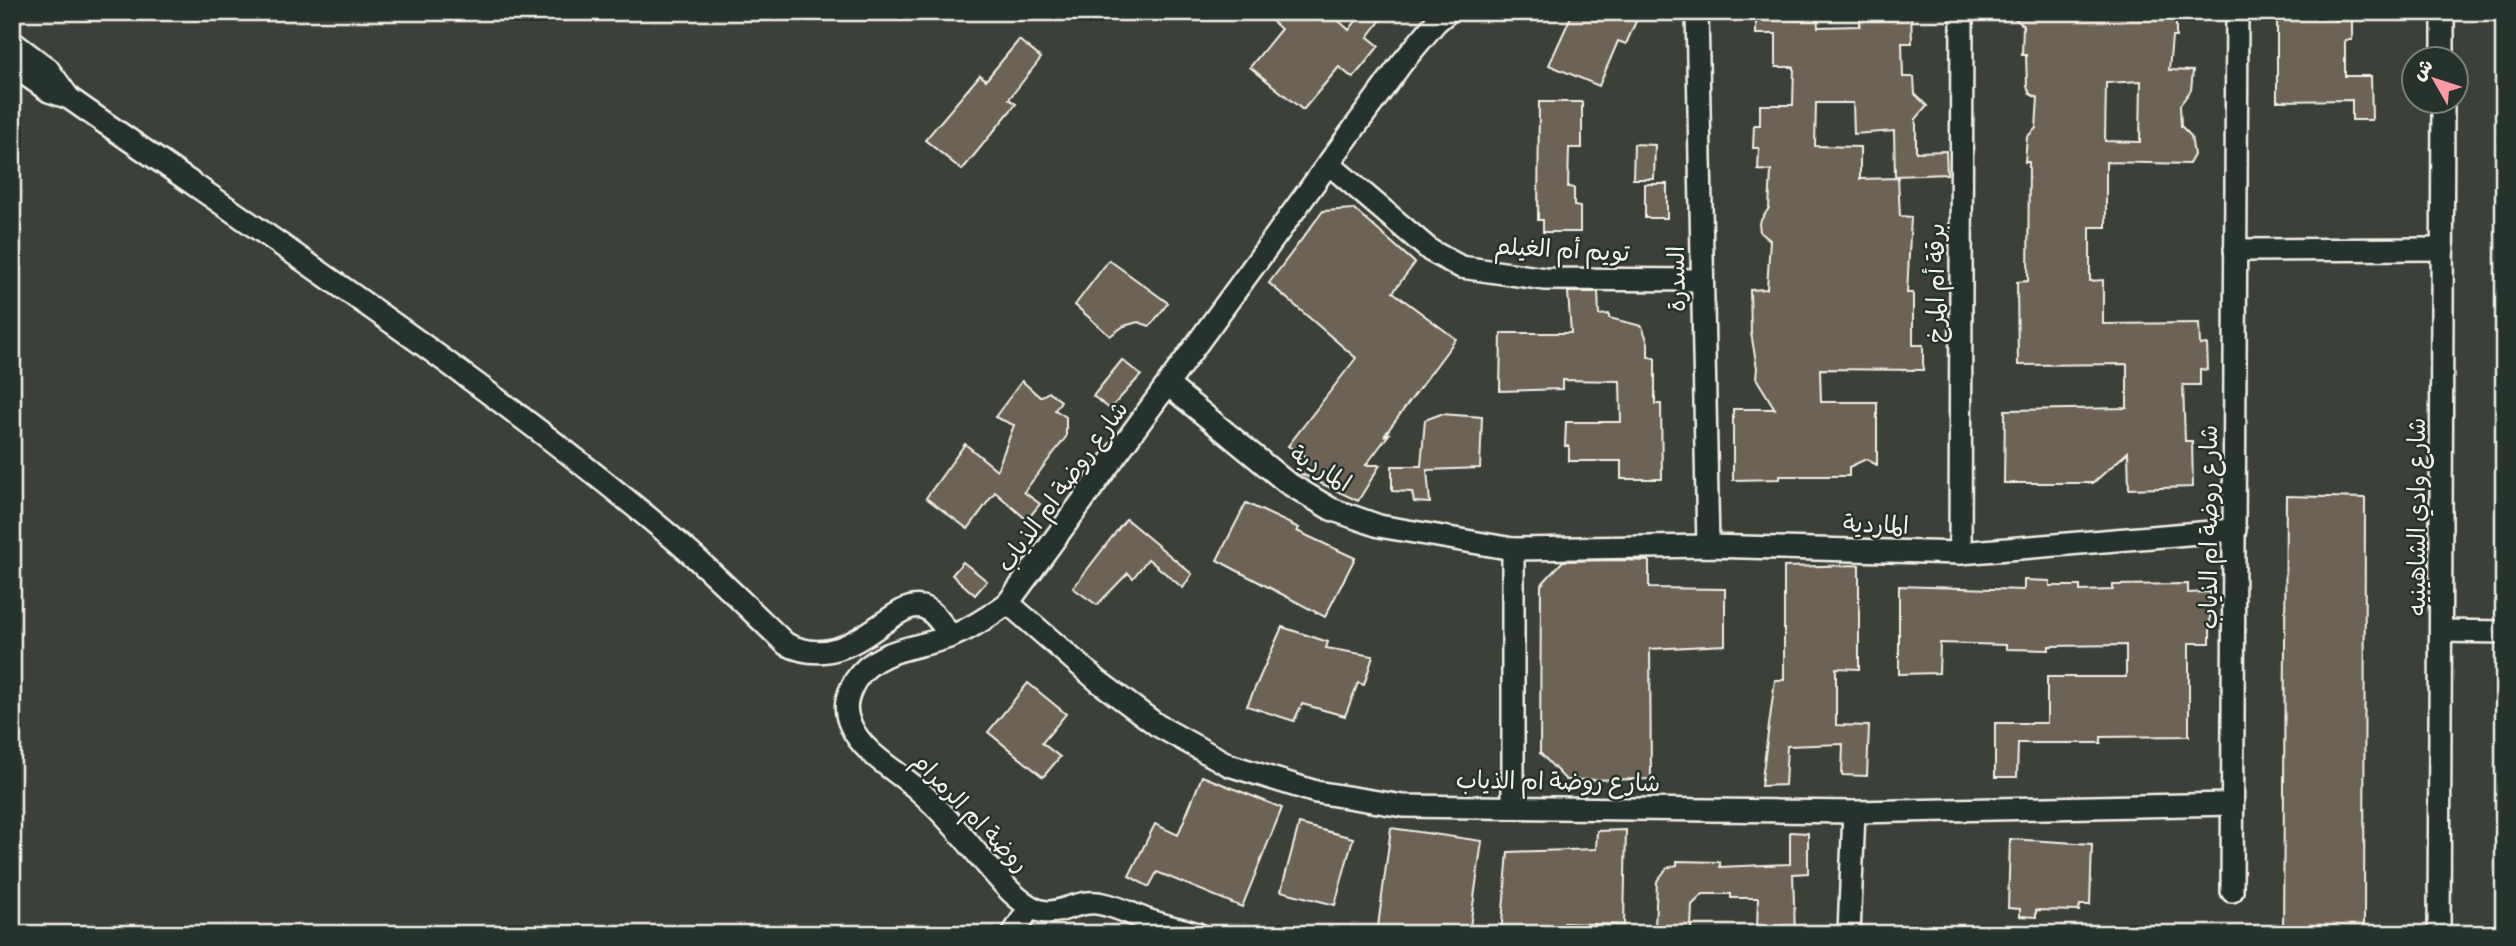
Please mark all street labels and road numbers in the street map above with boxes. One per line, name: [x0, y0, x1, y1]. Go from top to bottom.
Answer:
street label: برقة أم المرخ: [1921, 223, 1954, 343]
street label: تويم أم الغيلم: [1493, 231, 1632, 271]
street label: السدرة: [1661, 246, 1691, 312]
street label: شارع روضة ام الذياب: [990, 395, 1137, 580]
street label: شارع وادي الشاهينيه: [2402, 418, 2434, 616]
street label: شارع روضة ام الذياب: [2194, 425, 2227, 629]
street label: الماردية: [1285, 439, 1357, 497]
street label: الماردية: [1842, 508, 1910, 540]
street label: روضة ام الرمرام: [903, 746, 1035, 881]
street label: شارع روضة ام الذياب: [1456, 765, 1660, 801]

